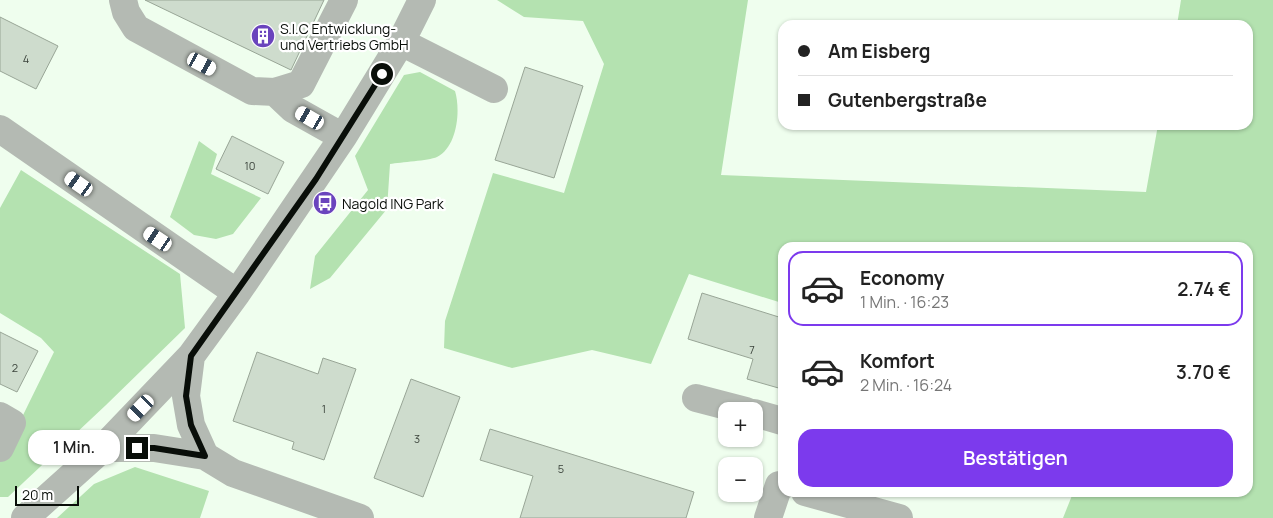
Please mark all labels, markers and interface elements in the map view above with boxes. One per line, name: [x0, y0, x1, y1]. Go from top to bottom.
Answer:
place label: S.I.C Entwicklung- und Vertriebs GmbH: [280, 19, 409, 54]
building icon: S.I.C Entwicklung- und Vertriebs GmbH: [250, 23, 276, 49]
text: Am Eisberg: [828, 38, 930, 64]
car: [185, 50, 218, 78]
house number: 4: [23, 51, 29, 66]
route start: [371, 63, 393, 85]
text: Gutenbergstraße: [828, 87, 987, 113]
car: [293, 104, 326, 132]
house number: 10: [244, 158, 256, 173]
car: [62, 169, 95, 199]
bus stop icon: Nagold ING Park: [312, 190, 338, 216]
place label: Nagold ING Park: [342, 194, 445, 213]
car: [141, 224, 174, 254]
text: Economy: [860, 265, 944, 291]
icon: car: [800, 266, 845, 311]
text: 2.74 €: [1177, 276, 1231, 302]
text: 1 Min. · 16:23: [860, 291, 949, 313]
house number: 7: [749, 342, 755, 357]
text: Komfort: [860, 348, 935, 374]
icon: car: [800, 349, 845, 394]
text: 3.70 €: [1176, 359, 1231, 385]
house number: 2: [12, 360, 18, 375]
text: 2 Min. · 16:24: [860, 374, 952, 396]
car: [125, 392, 156, 424]
house number: 1: [322, 401, 326, 416]
map controls: [718, 402, 763, 502]
button: +: [718, 402, 763, 447]
button: Bestätigen: [798, 429, 1233, 487]
callout: 1 Min.: [27, 430, 120, 466]
house number: 3: [414, 431, 420, 446]
text: 1 Min.: [53, 436, 95, 458]
route end: [126, 437, 148, 459]
button: −: [718, 457, 763, 502]
house number: 5: [558, 461, 564, 476]
scale bar: [15, 483, 79, 506]
text: 20 m: [22, 485, 53, 504]

